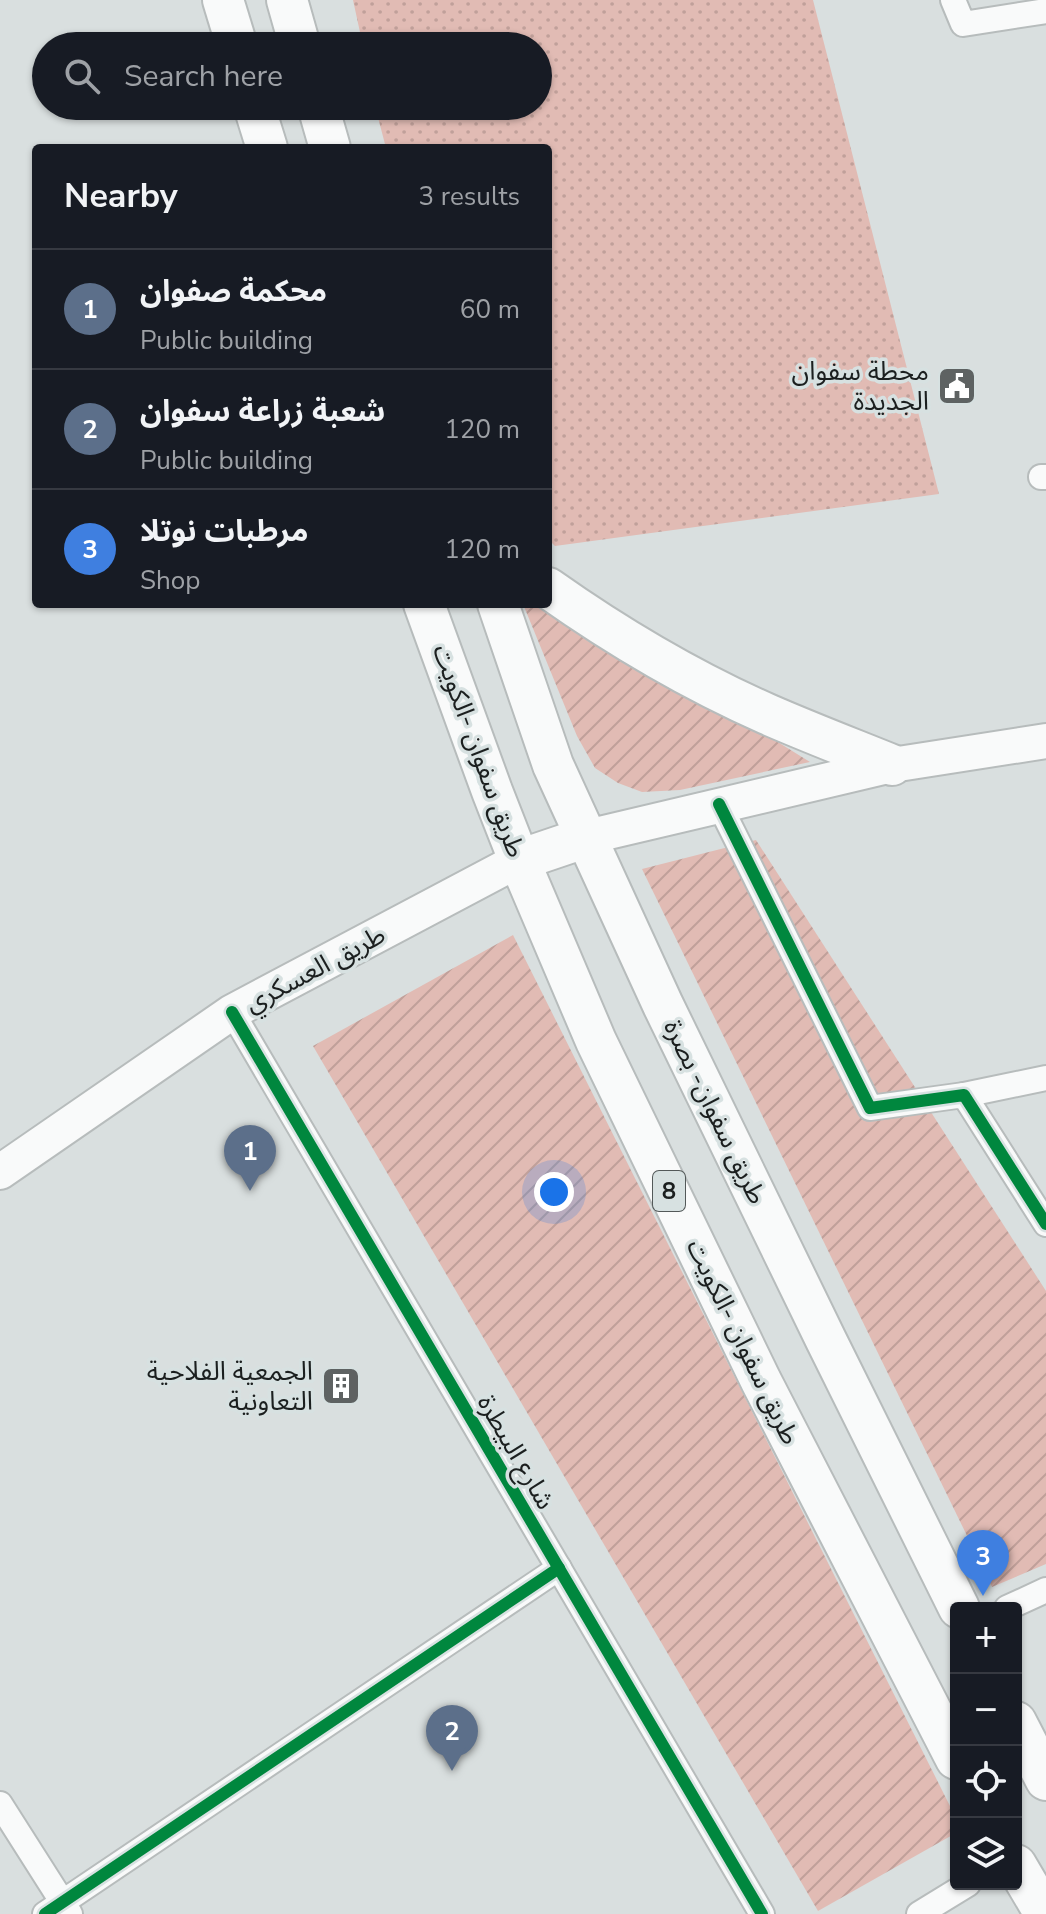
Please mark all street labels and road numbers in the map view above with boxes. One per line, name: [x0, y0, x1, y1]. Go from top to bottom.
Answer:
street label: طريق سفوان -الكويت: [424, 640, 534, 862]
street label: طريق العسكري: [239, 917, 392, 1023]
street label: طريق سفوان- بصرة: [655, 1014, 775, 1210]
road number: 8: [653, 1171, 685, 1211]
street label: طريق سفوان -الكويت: [678, 1233, 808, 1451]
street label: شارع البيطرة: [468, 1388, 563, 1516]

